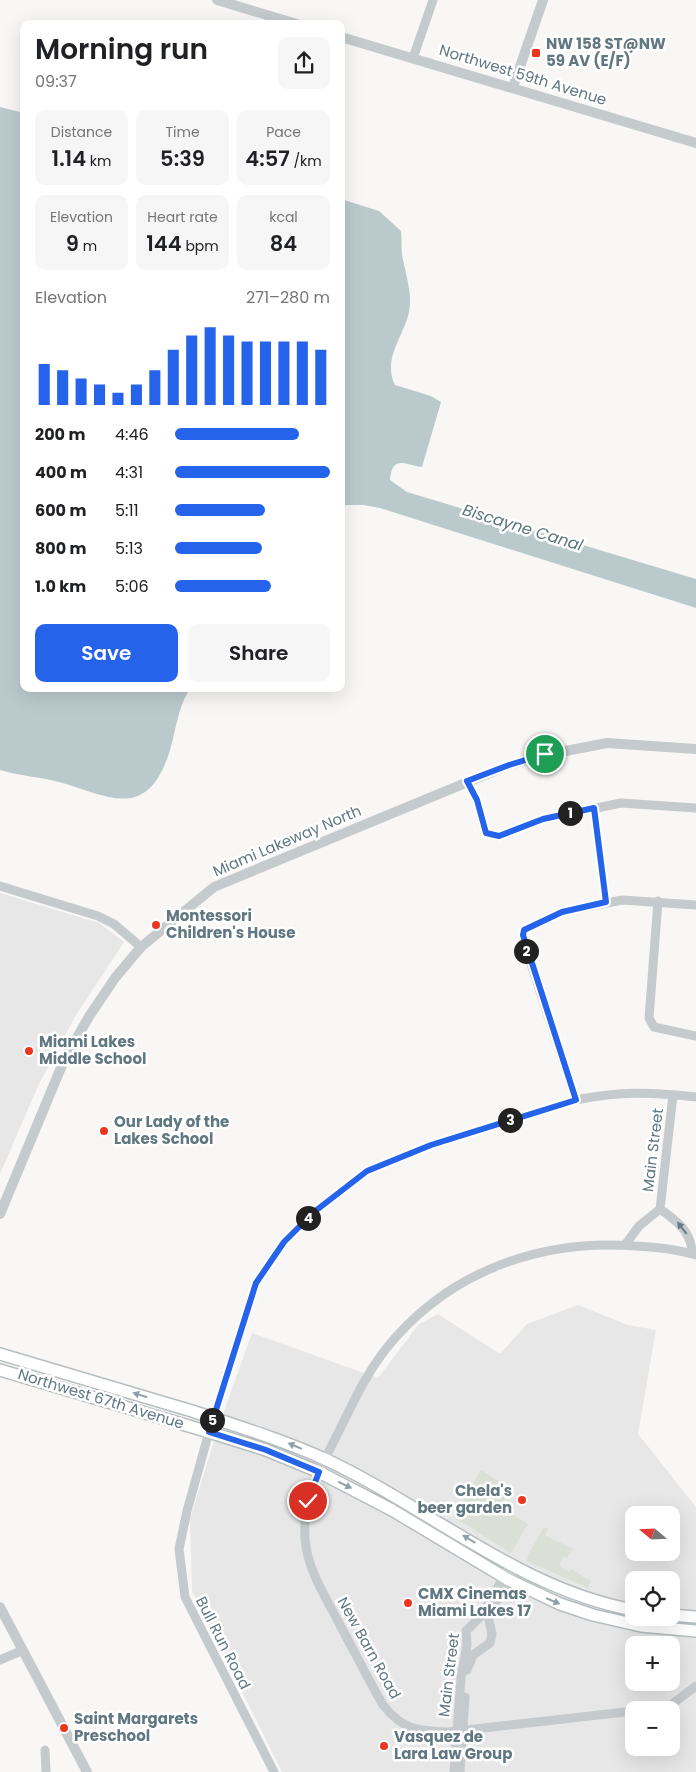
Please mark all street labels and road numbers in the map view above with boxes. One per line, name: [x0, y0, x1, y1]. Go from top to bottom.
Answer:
street label: Northwest 59th Avenue: [437, 39, 609, 110]
street label: Miami Lakeway North: [209, 800, 364, 881]
street label: Main Street: [637, 1107, 668, 1193]
street label: Northwest 67th Avenue: [15, 1363, 187, 1434]
street label: Bull Run Road: [191, 1593, 256, 1693]
street label: New Barn Road: [333, 1593, 406, 1703]
street label: Main Street: [433, 1632, 464, 1718]

